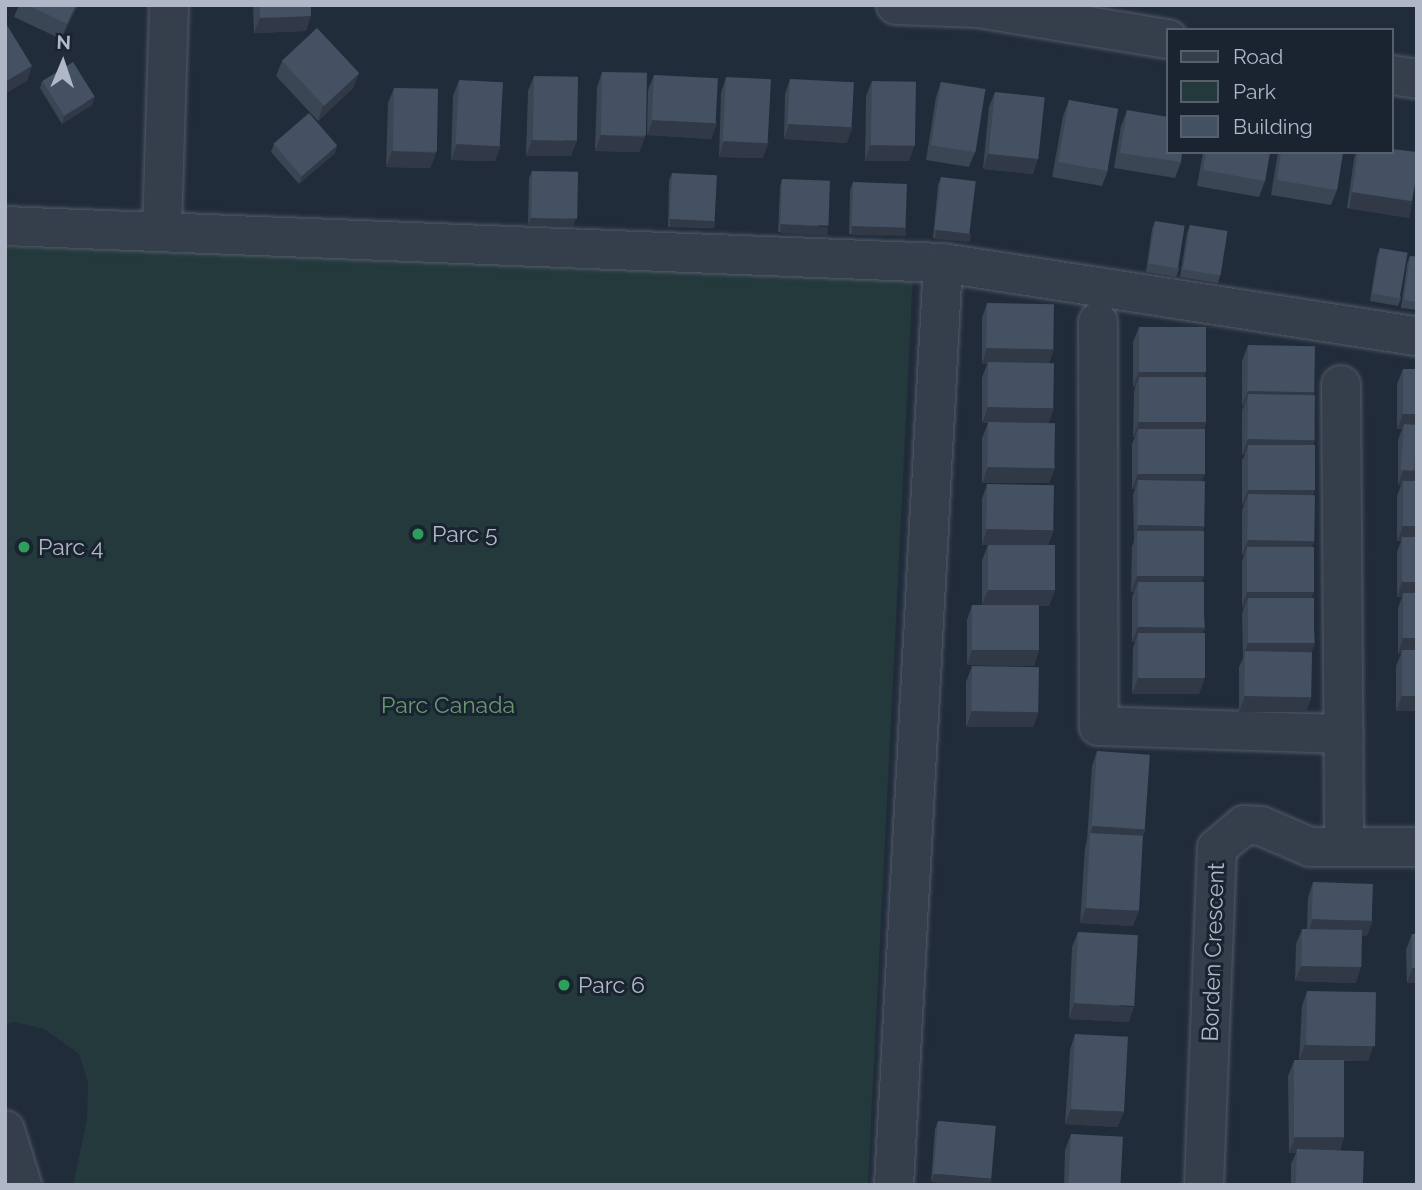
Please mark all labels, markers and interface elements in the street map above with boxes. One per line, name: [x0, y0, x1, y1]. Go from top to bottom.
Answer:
north arrow: [28, 28, 98, 98]
legend: [1166, 28, 1394, 154]
text: N: [56, 31, 71, 53]
text: Road: [1233, 44, 1283, 69]
text: Park: [1233, 79, 1276, 104]
text: Building: [1233, 114, 1313, 139]
place label: Parc 5: [432, 520, 497, 548]
marker: Parc 5: [410, 526, 426, 542]
place label: Parc 4: [38, 533, 103, 561]
marker: Parc 4: [16, 539, 32, 555]
park label: Parc Canada: [381, 691, 515, 719]
street label: Borden Crescent: [1196, 862, 1230, 1042]
place label: Parc 6: [578, 971, 645, 999]
marker: Parc 6: [556, 977, 572, 993]

